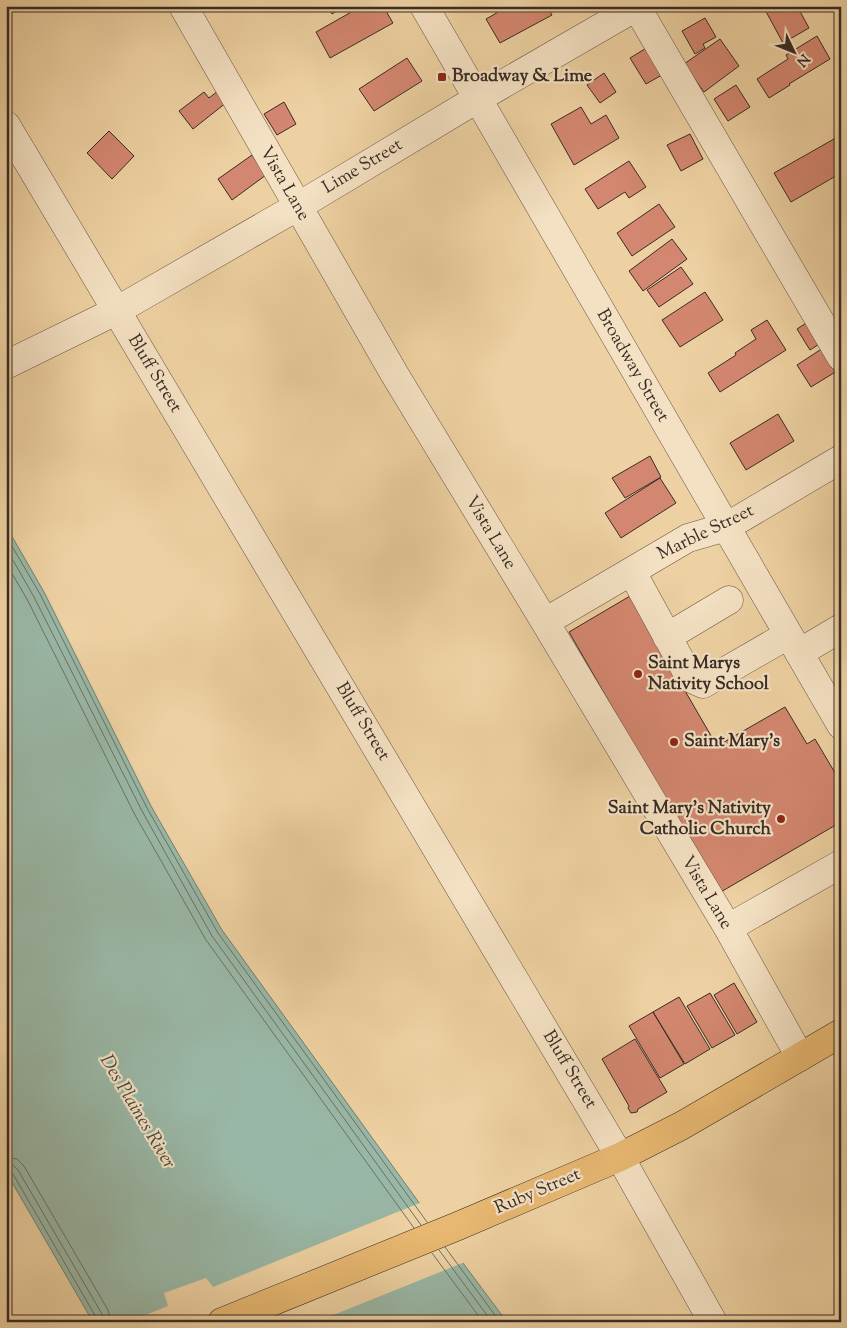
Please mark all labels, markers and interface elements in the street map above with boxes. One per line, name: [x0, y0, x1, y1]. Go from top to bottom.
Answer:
north arrow: [770, 28, 820, 78]
text: N: [791, 49, 813, 70]
place label: Broadway & Lime: [452, 64, 593, 90]
marker: Broadway & Lime: [436, 71, 448, 83]
street label: Lime Street: [318, 133, 408, 201]
street label: Vista Lane: [252, 142, 316, 226]
street label: Broadway Street: [589, 305, 675, 427]
street label: Bluff Street: [120, 330, 188, 418]
street label: Vista Lane: [458, 491, 522, 575]
street label: Marble Street: [653, 498, 759, 568]
place label: Saint Marys Nativity School: [648, 651, 770, 698]
marker: Saint Marys Nativity School: [632, 668, 644, 680]
street label: Bluff Street: [328, 678, 396, 766]
place label: Saint Mary's: [684, 729, 780, 755]
marker: Saint Mary's: [668, 736, 680, 748]
place label: Saint Mary's Nativity Catholic Church: [608, 796, 771, 843]
marker: Saint Mary's Nativity Catholic Church: [775, 813, 787, 825]
street label: Vista Lane: [674, 851, 738, 935]
street label: Bluff Street: [535, 1026, 603, 1114]
water label: Des Plaines River: [92, 1050, 182, 1174]
street label: Ruby Street: [491, 1162, 585, 1222]

